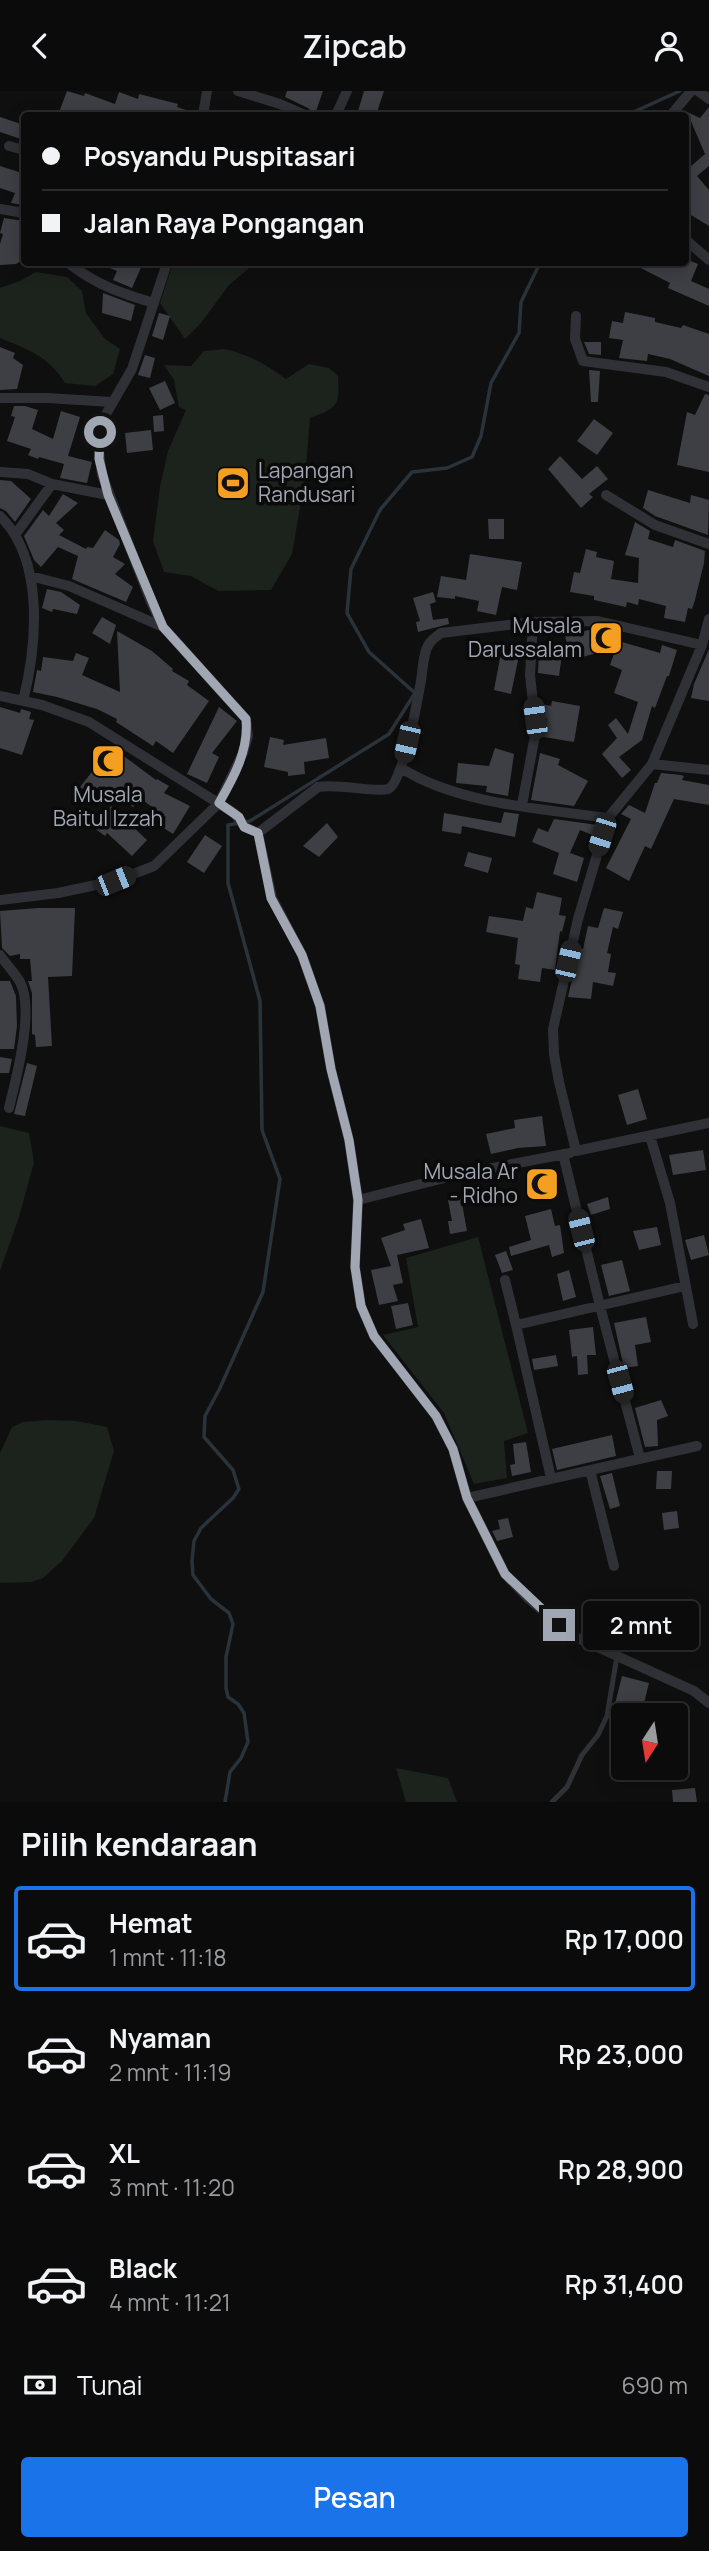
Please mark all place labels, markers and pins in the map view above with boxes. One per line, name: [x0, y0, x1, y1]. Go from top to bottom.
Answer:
place label: Lapangan Randusari: [258, 456, 355, 508]
sports icon: Lapangan Randusari: [214, 464, 252, 502]
place label: Musala Darussalam: [468, 611, 582, 663]
mosque icon: Musala Darussalam: [587, 619, 625, 657]
mosque icon: Musala Baitul Izzah: [89, 742, 127, 780]
place label: Musala Baitul Izzah: [53, 780, 163, 832]
place label: Musala Ar - Ridho: [424, 1157, 518, 1209]
mosque icon: Musala Ar - Ridho: [523, 1165, 561, 1203]

